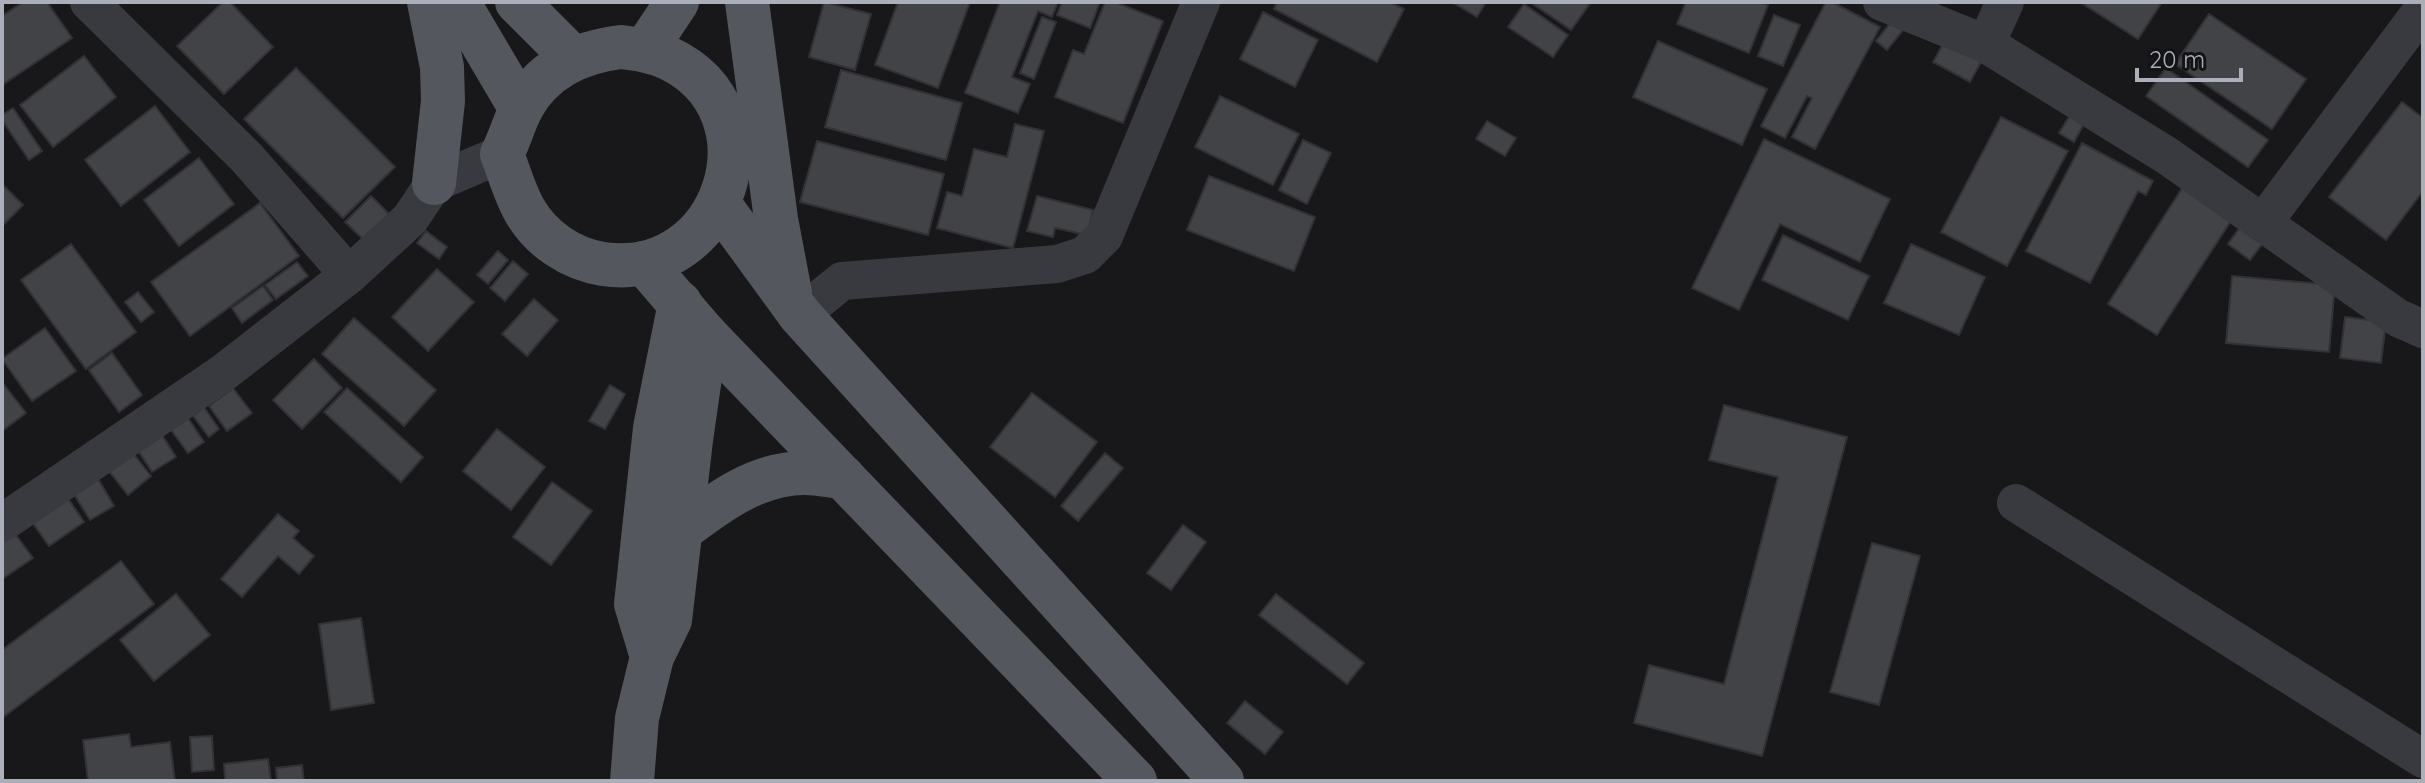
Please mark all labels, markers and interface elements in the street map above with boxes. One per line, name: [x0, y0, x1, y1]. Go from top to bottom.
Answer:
scale bar: [2137, 32, 2241, 82]
text: 20 m: [2149, 44, 2205, 74]

